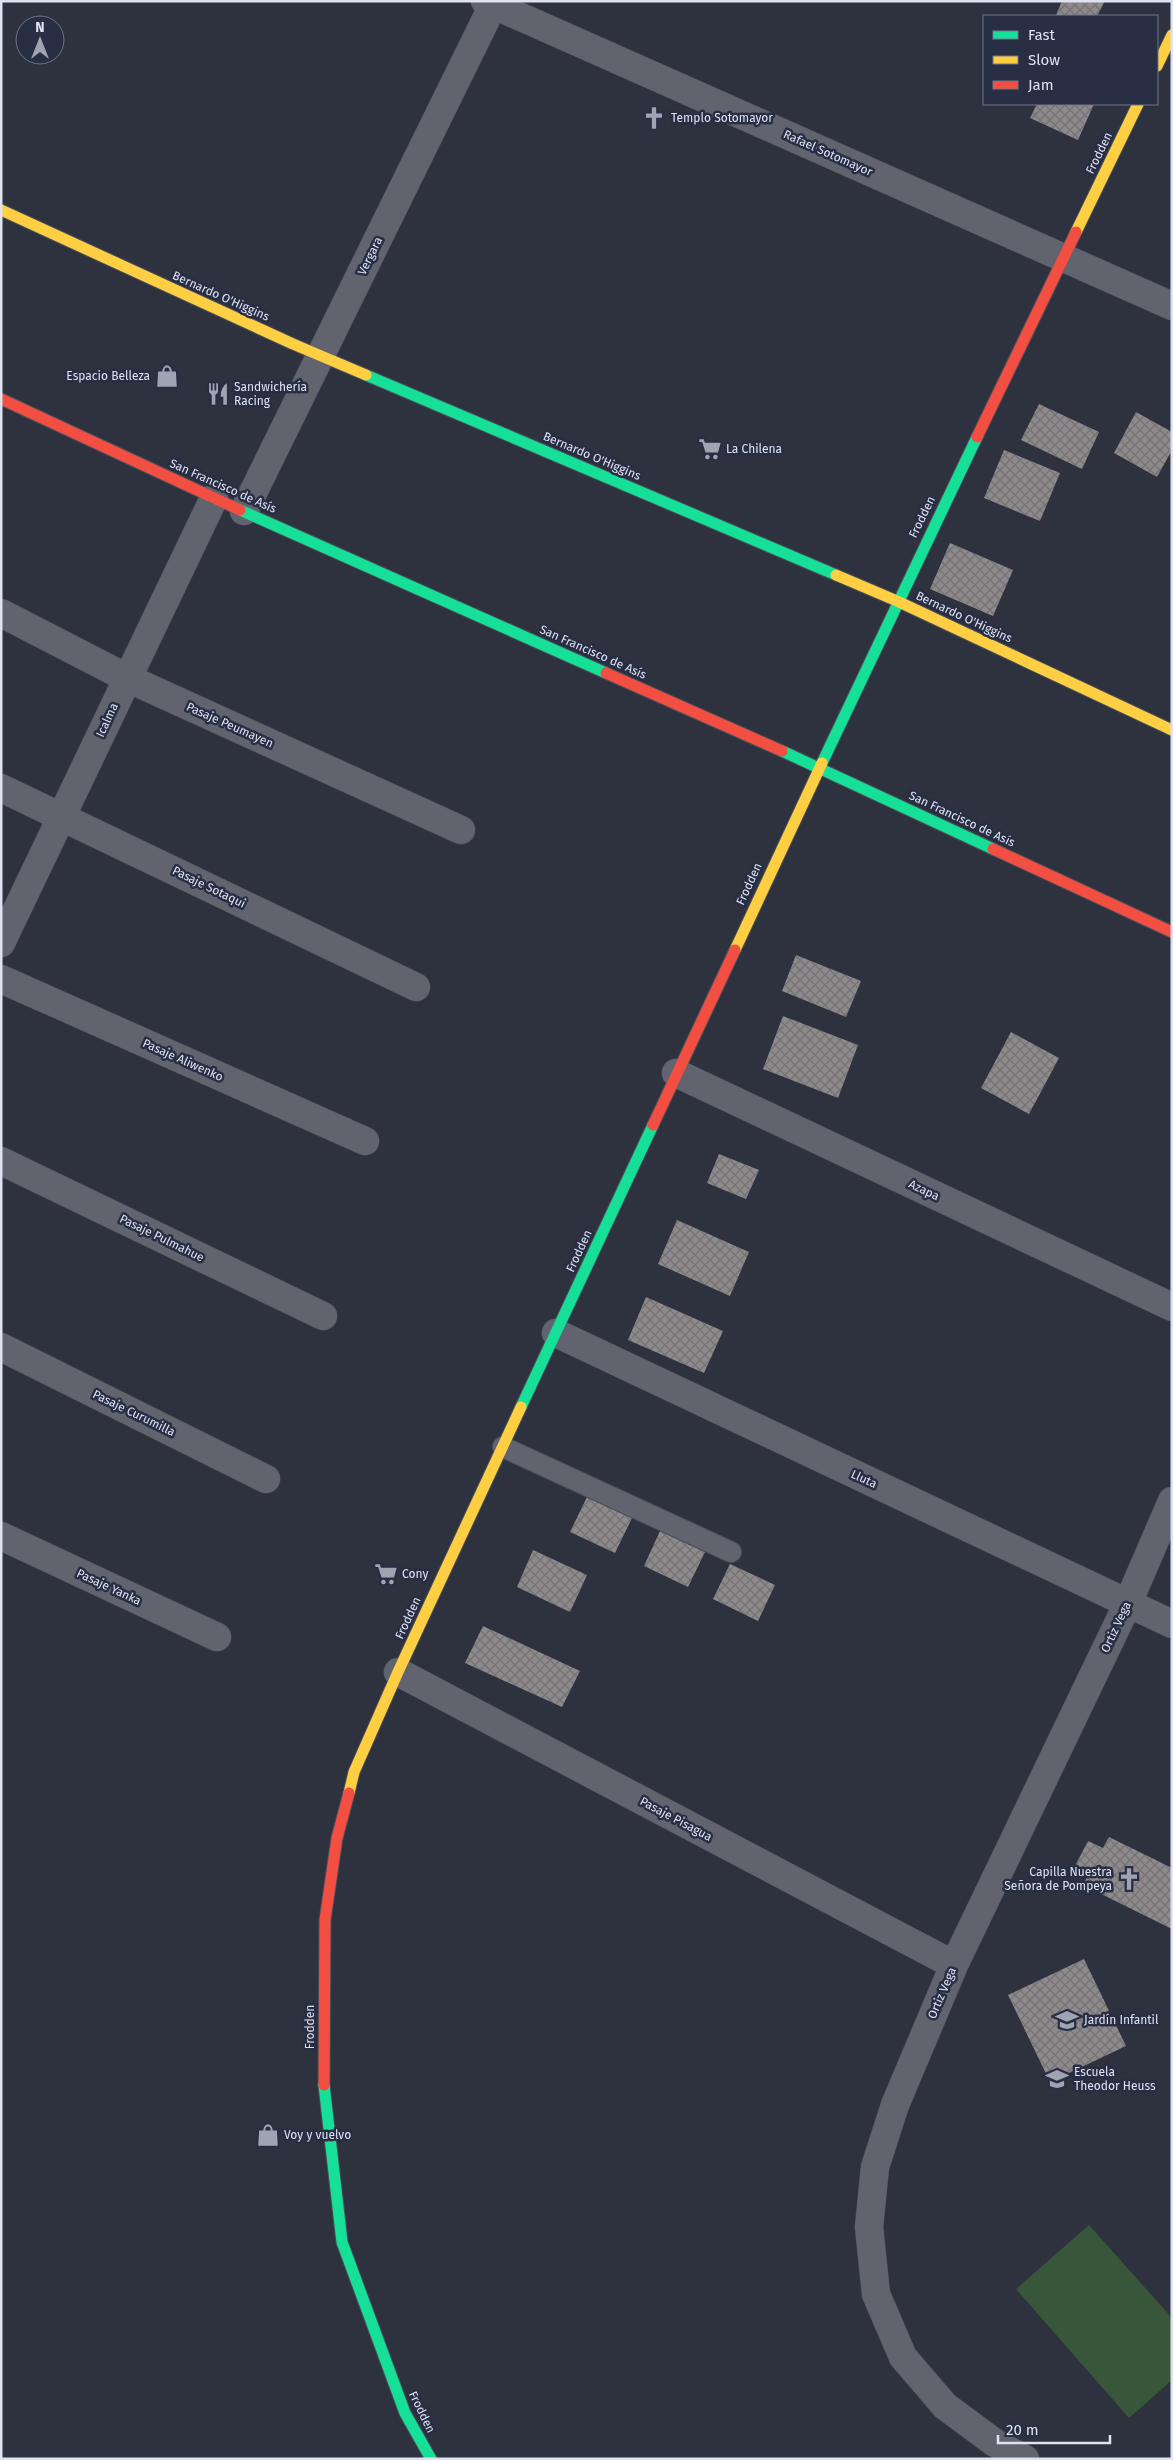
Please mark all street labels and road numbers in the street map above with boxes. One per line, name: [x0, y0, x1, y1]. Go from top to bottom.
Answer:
street label: Rafael Sotomayor: [781, 127, 875, 179]
street label: Frodden: [1083, 130, 1115, 176]
street label: Vergara: [355, 235, 385, 277]
street label: Bernardo O'Higgins: [170, 268, 272, 324]
street label: Bernardo O'Higgins: [541, 429, 643, 483]
street label: San Francisco de Asís: [167, 456, 279, 516]
street label: Frodden: [906, 494, 938, 540]
street label: Bernardo O'Higgins: [914, 589, 1015, 646]
street label: San Francisco de Asís: [537, 622, 649, 682]
street label: Pasaje Peumayen: [184, 700, 276, 750]
street label: Icalma: [93, 701, 121, 739]
street label: San Francisco de Asís: [907, 788, 1018, 850]
street label: Frodden: [733, 861, 765, 907]
street label: Pasaje Sotaqui: [170, 863, 248, 911]
street label: Pasaje Aliwenko: [141, 1036, 225, 1084]
street label: Azapa: [907, 1177, 941, 1203]
street label: Pasaje Pulmahue: [117, 1211, 207, 1265]
street label: Frodden: [563, 1228, 595, 1274]
street label: Pasaje Curumilla: [90, 1387, 178, 1439]
street label: Lluta: [849, 1467, 879, 1491]
street label: Pasaje Yanka: [75, 1566, 143, 1608]
street label: Frodden: [392, 1595, 424, 1641]
street label: Ortiz Vega: [1098, 1599, 1134, 1655]
street label: Pasaje Pisagua: [638, 1794, 714, 1844]
street label: Ortiz Vega: [925, 1965, 959, 2021]
street label: Frodden: [303, 2005, 317, 2049]
street label: Frodden: [406, 2389, 438, 2435]

